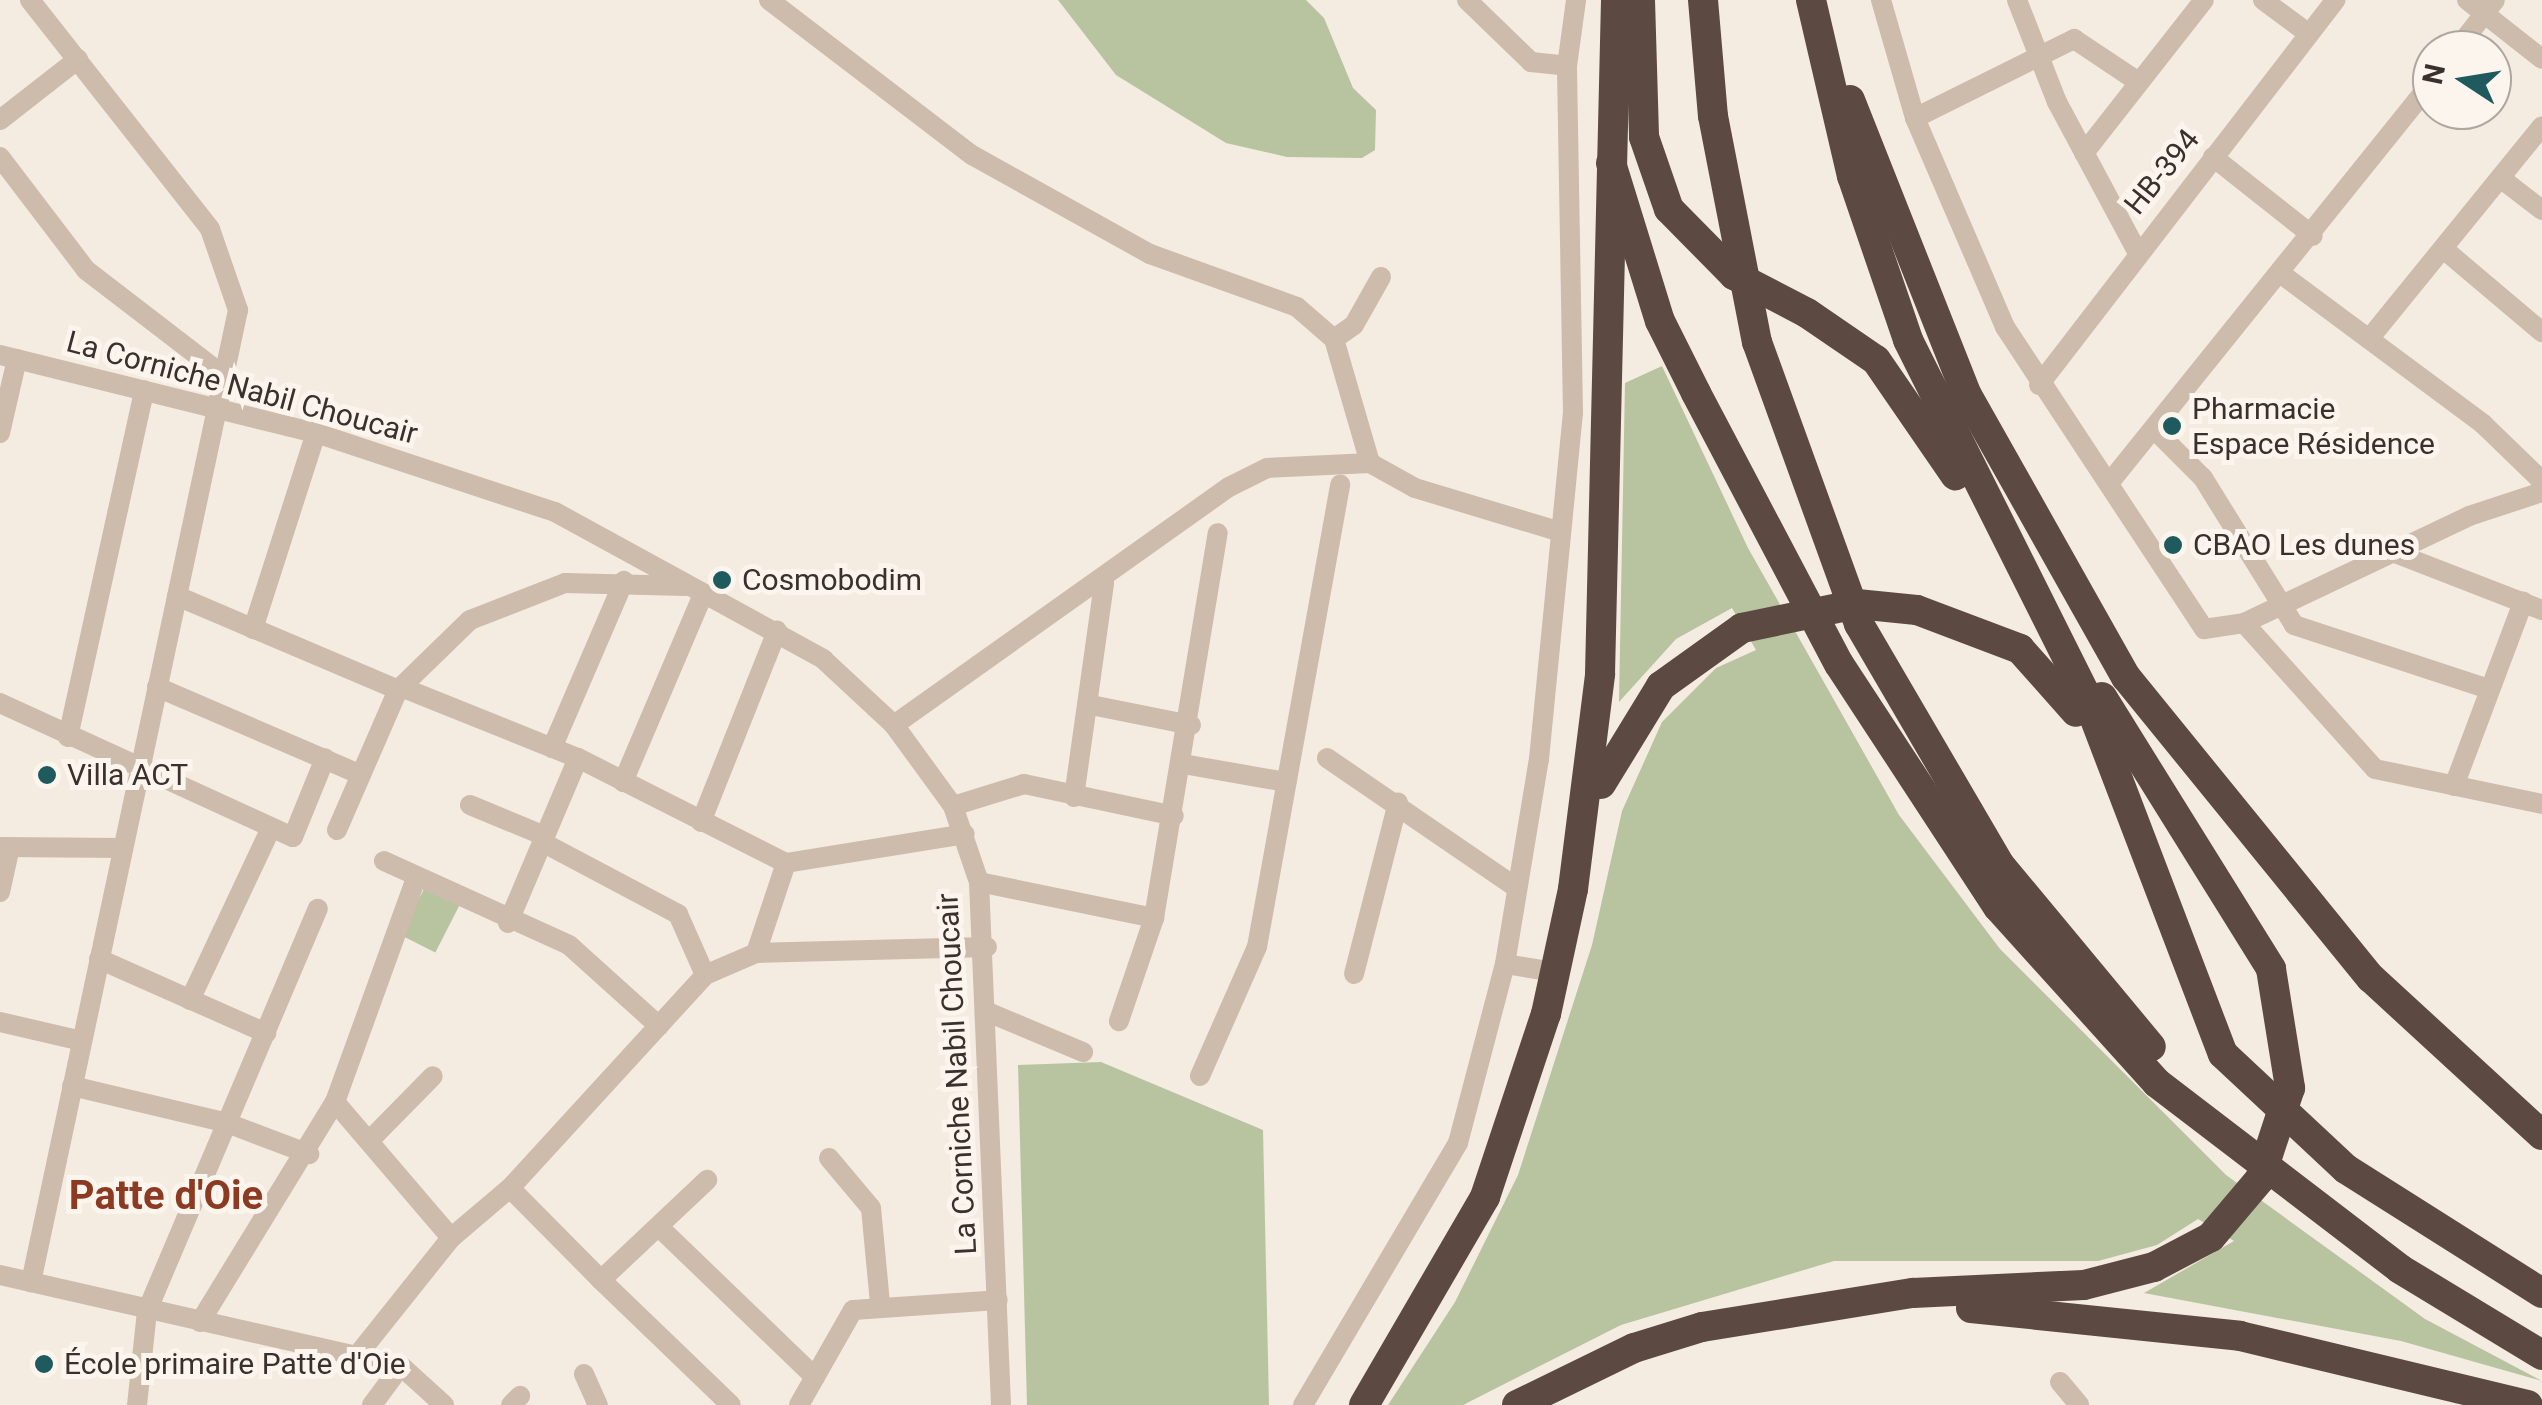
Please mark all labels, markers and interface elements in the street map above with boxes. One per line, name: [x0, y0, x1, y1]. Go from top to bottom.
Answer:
north arrow: [2412, 30, 2512, 130]
text: N: [2416, 61, 2452, 87]
street label: HB-394: [2117, 122, 2207, 222]
street label: La Corniche Nabil Choucair: [63, 324, 421, 452]
place label: Pharmacie Espace Résidence: [2192, 391, 2435, 462]
marker: Pharmacie Espace Résidence: [2161, 415, 2183, 437]
place label: CBAO Les dunes: [2193, 527, 2415, 563]
marker: CBAO Les dunes: [2162, 534, 2184, 556]
place label: Cosmobodim: [742, 562, 922, 598]
marker: Cosmobodim: [711, 569, 733, 591]
place label: Villa ACT: [67, 757, 188, 793]
marker: Villa ACT: [36, 764, 58, 786]
street label: La Corniche Nabil Choucair: [930, 892, 984, 1256]
district label: Patte d'Oie: [69, 1172, 263, 1220]
place label: École primaire Patte d'Oie: [64, 1346, 406, 1382]
marker: École primaire Patte d'Oie: [33, 1353, 55, 1375]

